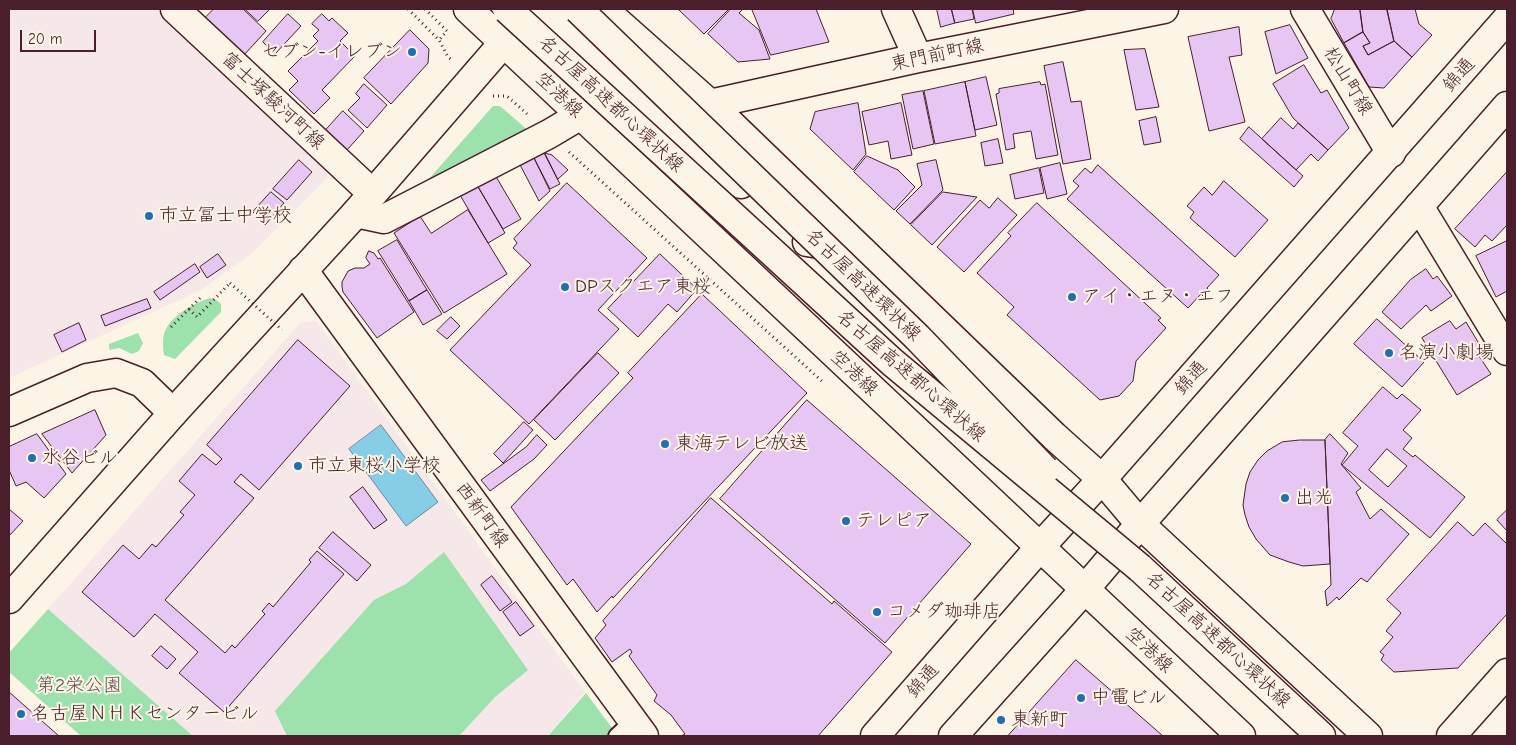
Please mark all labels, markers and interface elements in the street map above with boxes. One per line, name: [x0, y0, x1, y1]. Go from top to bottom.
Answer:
scale bar: [22, 20, 99, 52]
text: 20 m: [28, 30, 62, 48]
street label: 名古屋高速都心環状線: [534, 31, 688, 177]
street label: 東門前町線: [888, 34, 986, 76]
place label: セブン-イレブン: [261, 41, 402, 63]
street label: 松山町線: [1319, 43, 1377, 119]
marker: セブン-イレブン: [406, 46, 418, 58]
street label: 富士塚駿河町線: [217, 47, 329, 155]
street label: 錦通: [1438, 53, 1480, 97]
street label: 空港線: [530, 67, 588, 123]
place label: 市立冨士中学校: [159, 205, 292, 227]
marker: 市立冨士中学校: [143, 210, 155, 222]
street label: 名古屋高速環状線: [800, 224, 926, 346]
place label: DPスクエア東桜: [575, 276, 712, 298]
marker: DPスクエア東桜: [559, 281, 571, 293]
place label: アイ・エヌ・エフ: [1082, 286, 1234, 308]
marker: アイ・エヌ・エフ: [1066, 291, 1078, 303]
street label: 名古屋高速都心環状線: [832, 305, 990, 447]
place label: 名演小劇場: [1399, 342, 1494, 364]
street label: 空港線: [825, 345, 883, 401]
marker: 名演小劇場: [1383, 347, 1395, 359]
street label: 錦通: [1170, 356, 1212, 400]
place label: 東海テレビ放送: [675, 433, 808, 455]
marker: 東海テレビ放送: [659, 438, 671, 450]
place label: 水谷ビル: [42, 447, 118, 469]
marker: 水谷ビル: [26, 452, 38, 464]
place label: 市立東桜小学校: [308, 455, 441, 477]
marker: 市立東桜小学校: [292, 460, 304, 472]
street label: 西新町線: [450, 478, 514, 552]
place label: 出光: [1295, 487, 1333, 509]
marker: 出光: [1279, 492, 1291, 504]
place label: テレピア: [856, 510, 932, 532]
marker: テレピア: [840, 515, 852, 527]
street label: 名古屋高速都心環状線: [1141, 567, 1295, 713]
place label: コメダ珈琲店: [887, 601, 1001, 623]
marker: コメダ珈琲店: [871, 606, 883, 618]
street label: 空港線: [1120, 622, 1178, 678]
street label: 錦通: [902, 659, 944, 703]
park label: 第2栄公園: [36, 675, 122, 697]
place label: 中電ビル: [1091, 687, 1167, 709]
marker: 中電ビル: [1075, 692, 1087, 704]
place label: 名古屋ＮＨＫセンタービル: [31, 703, 259, 725]
marker: 名古屋ＮＨＫセンタービル: [15, 708, 27, 720]
place label: 東新町: [1011, 709, 1068, 731]
marker: 東新町: [995, 714, 1007, 726]

